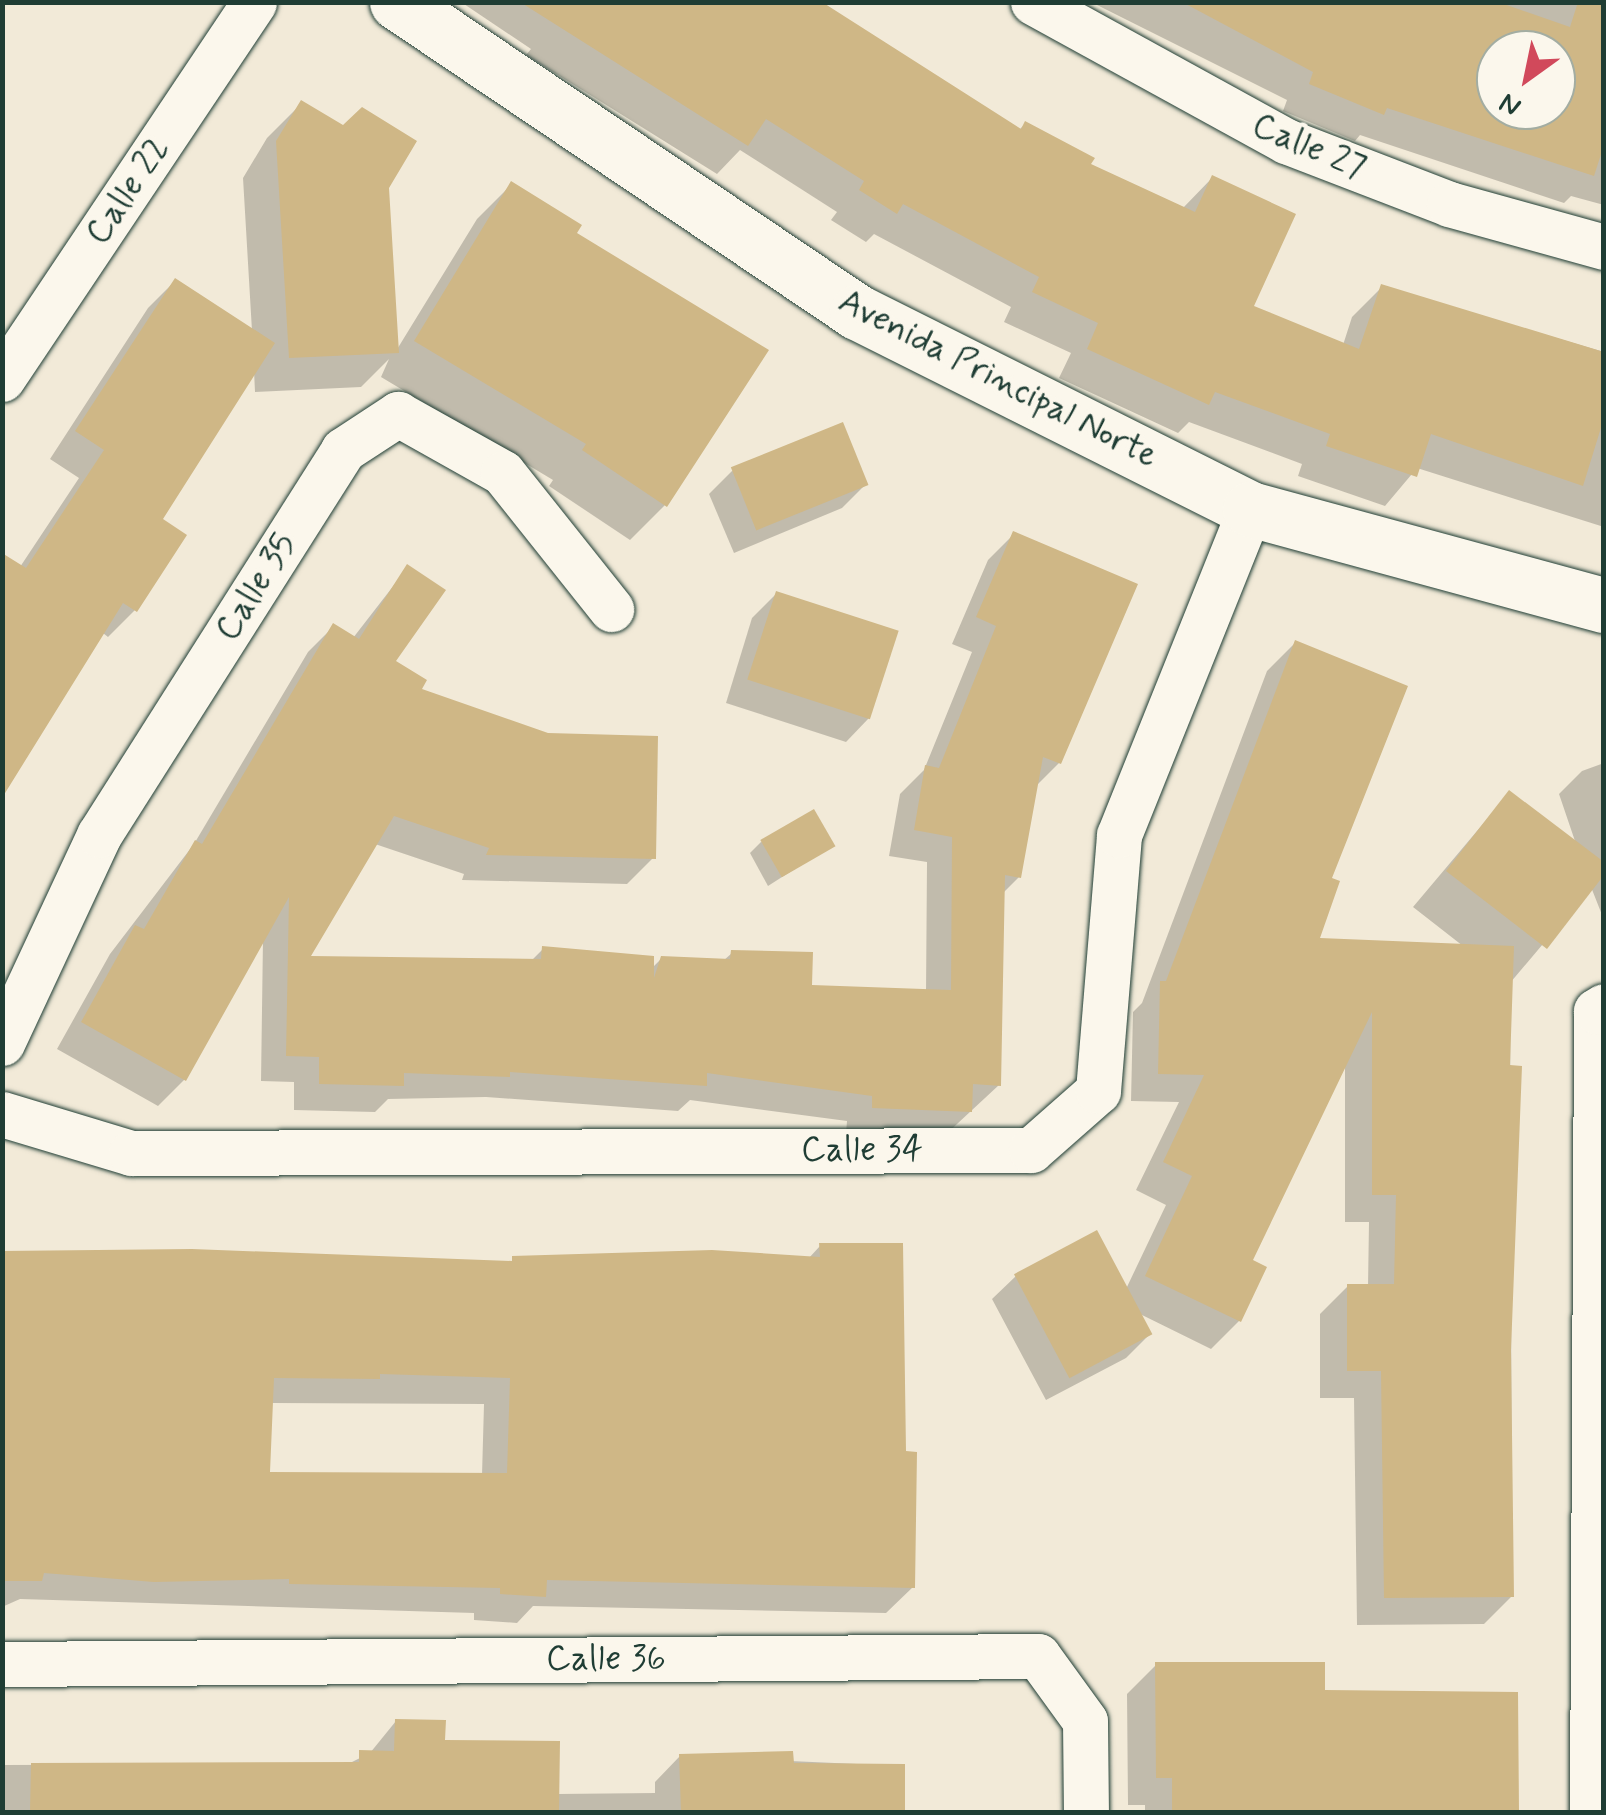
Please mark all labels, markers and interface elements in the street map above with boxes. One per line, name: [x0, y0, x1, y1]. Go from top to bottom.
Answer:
north arrow: [1476, 30, 1576, 130]
text: N: [1493, 83, 1528, 124]
street label: Calle 27: [1246, 104, 1372, 190]
street label: Calle 22: [77, 129, 179, 253]
street label: Avenida Principal Norte: [831, 280, 1165, 478]
street label: Calle 35: [207, 525, 305, 649]
street label: Calle 34: [801, 1129, 923, 1171]
street label: Calle 36: [546, 1638, 666, 1680]

